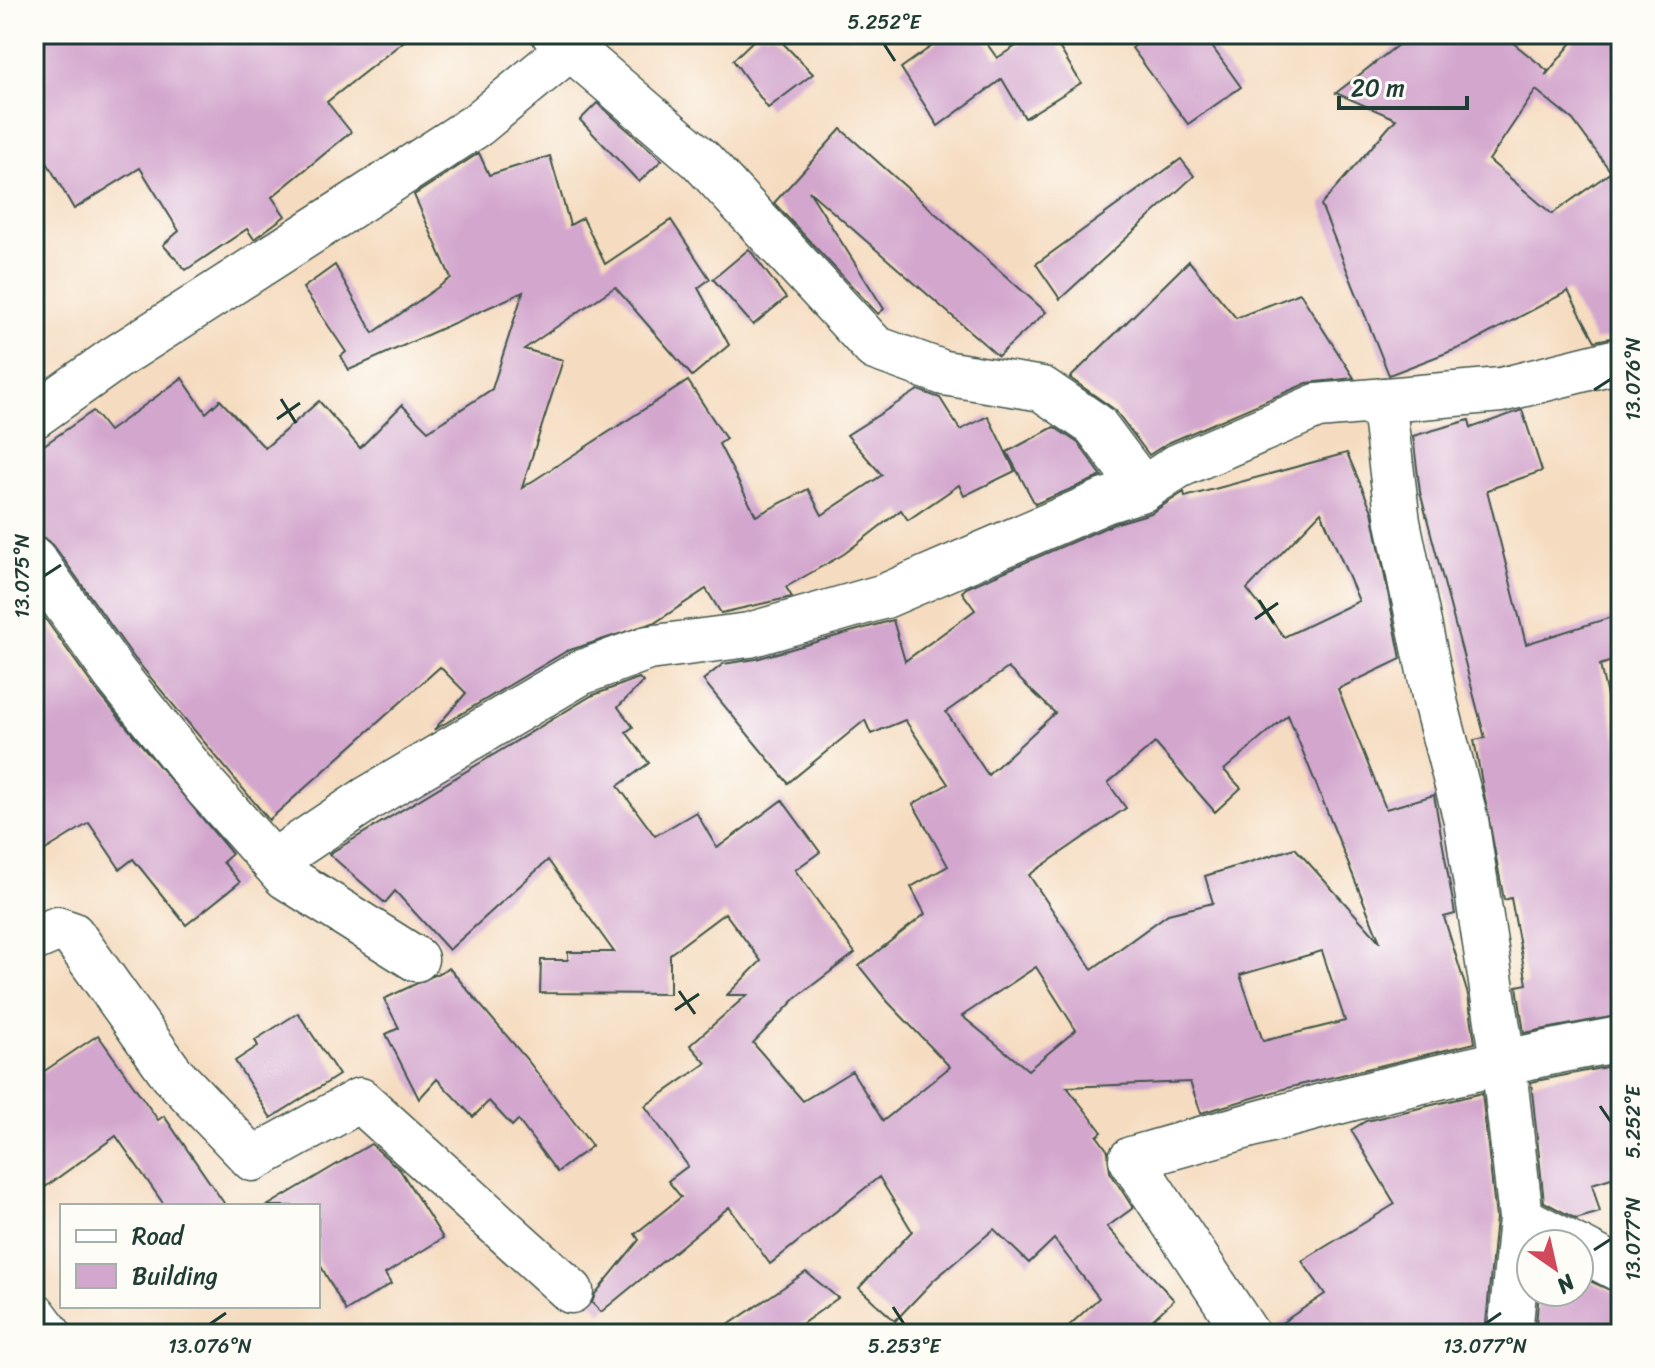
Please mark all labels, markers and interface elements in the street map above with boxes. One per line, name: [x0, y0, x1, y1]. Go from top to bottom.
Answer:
text: 5.252°E: [847, 5, 923, 40]
scale bar: [1339, 60, 1467, 110]
text: 20 m: [1351, 67, 1405, 109]
text: 13.076°N: [1616, 337, 1651, 421]
text: 13.075°N: [5, 534, 40, 618]
text: 5.252°E: [1616, 1083, 1651, 1159]
text: 13.077°N: [1616, 1197, 1651, 1281]
legend: [60, 1204, 320, 1308]
text: Road: [132, 1215, 186, 1257]
north arrow: [1515, 1228, 1595, 1308]
text: Building: [132, 1255, 218, 1297]
text: N: [1548, 1263, 1584, 1305]
text: 13.076°N: [168, 1329, 252, 1364]
text: 5.253°E: [868, 1329, 942, 1364]
text: 13.077°N: [1443, 1329, 1527, 1364]

